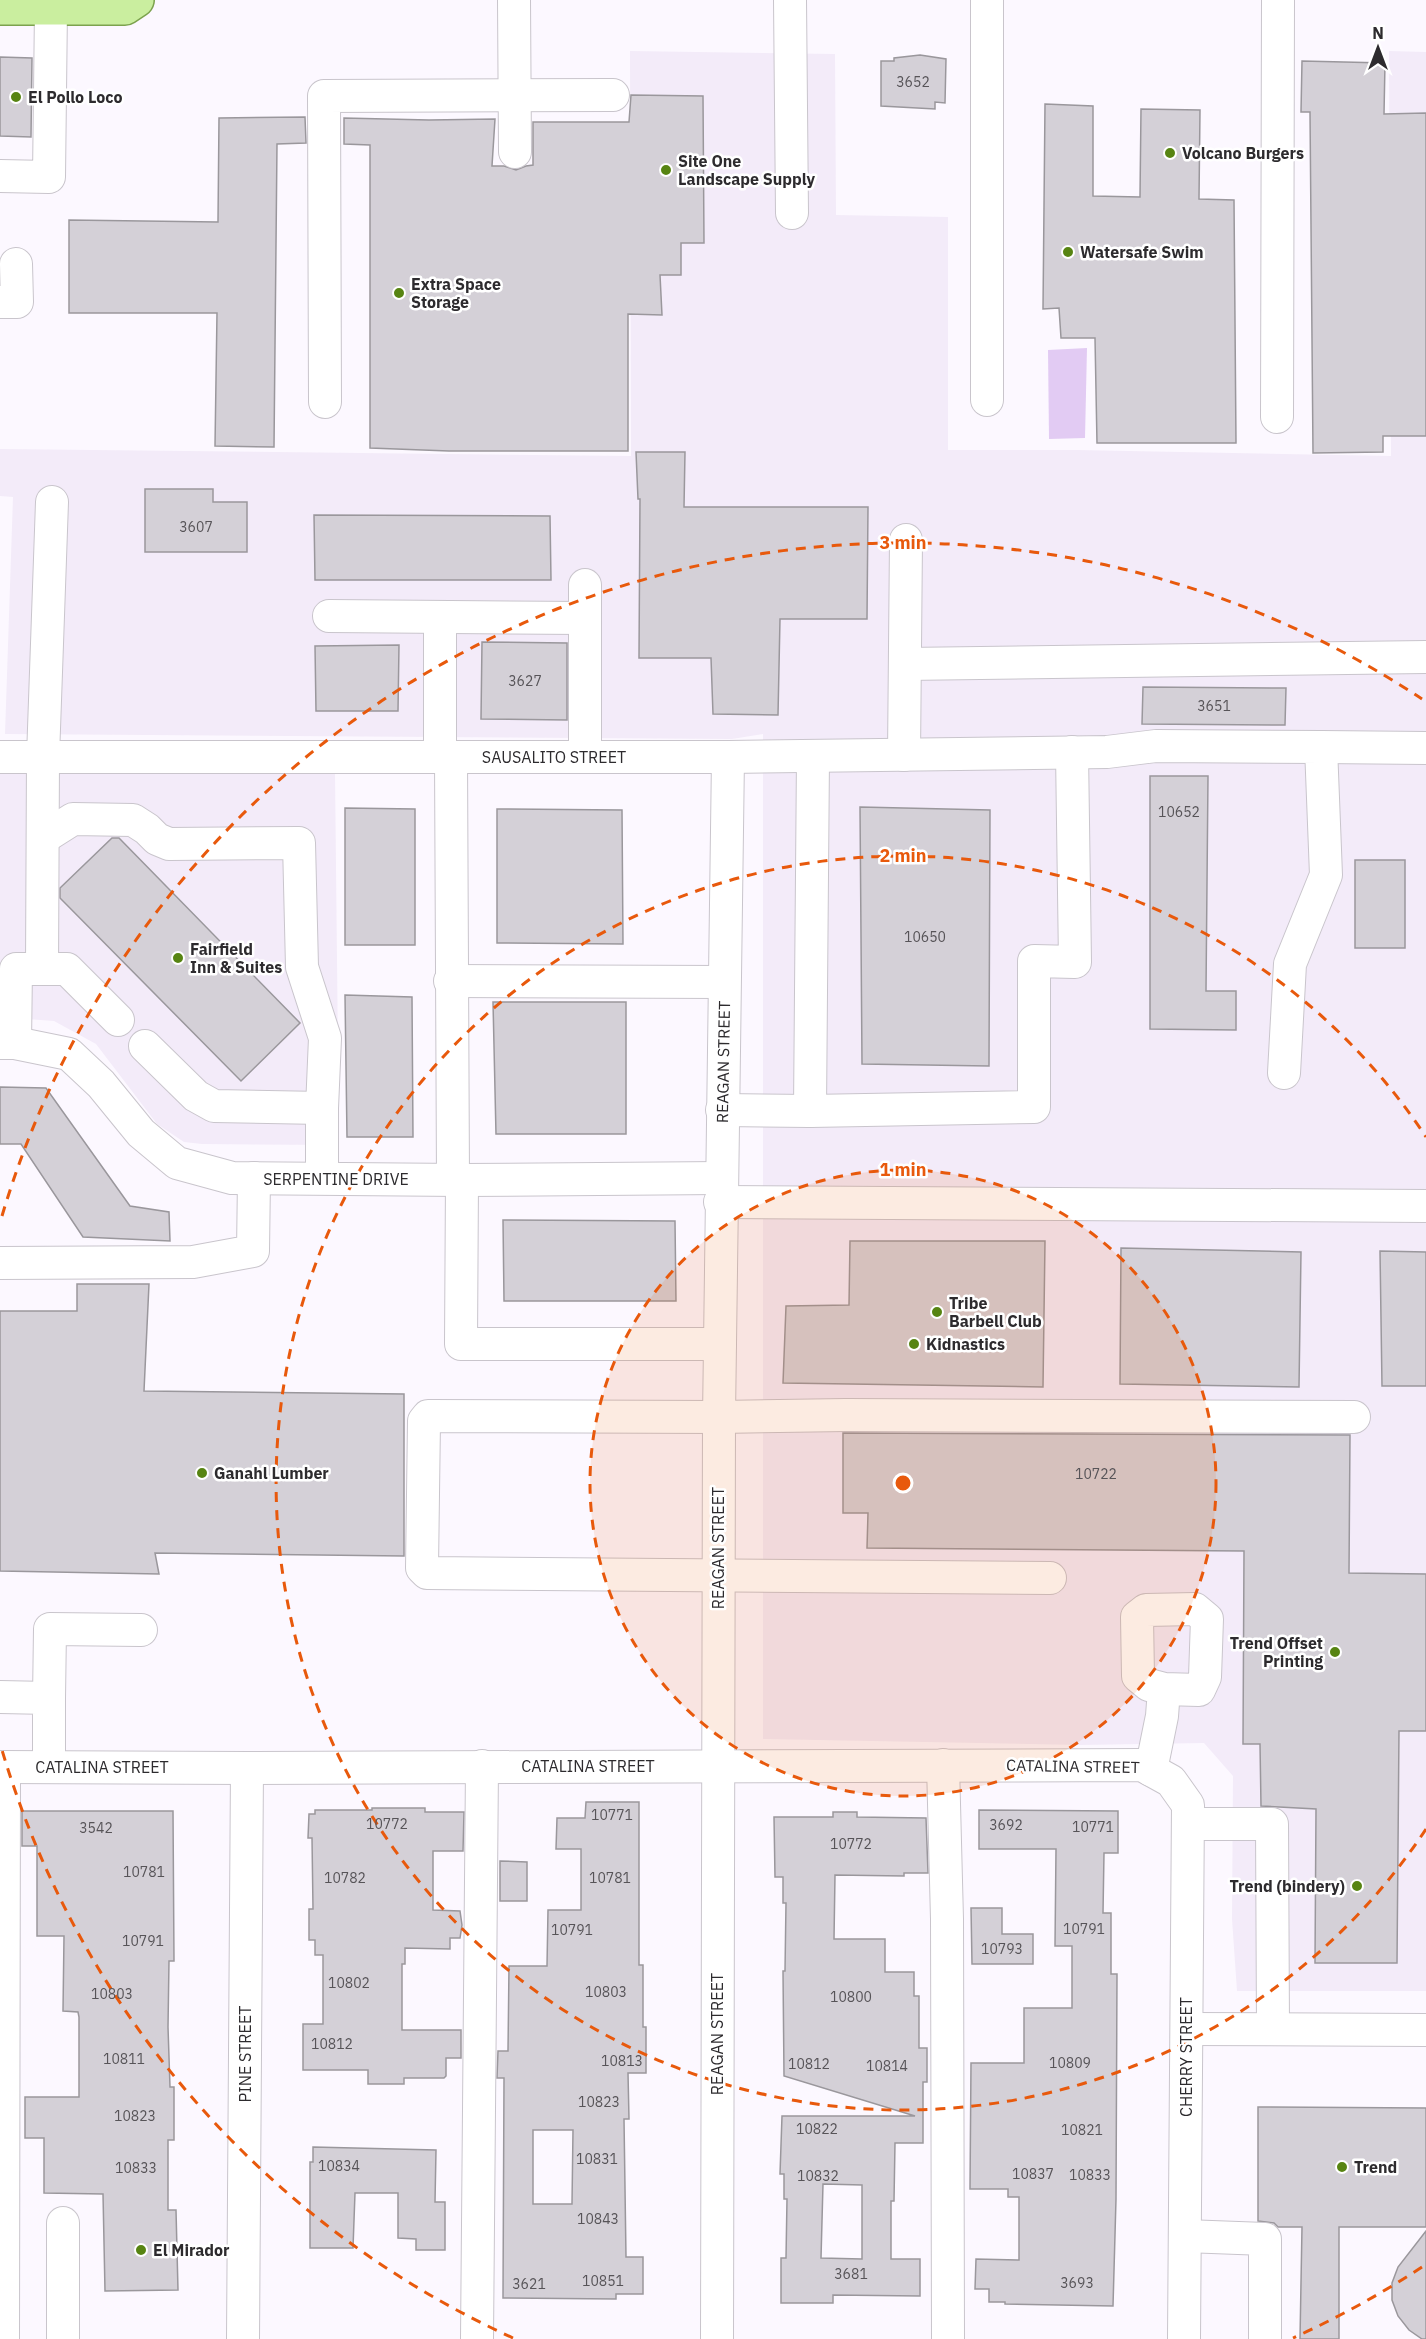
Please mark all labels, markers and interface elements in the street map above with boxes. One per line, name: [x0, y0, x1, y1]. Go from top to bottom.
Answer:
north arrow: [1348, 18, 1408, 78]
text: N: [1372, 23, 1384, 43]
house number: 3652: [896, 73, 930, 91]
place label: El Pollo Loco: [28, 87, 122, 107]
marker: El Pollo Loco: [9, 90, 23, 104]
place label: Volcano Burgers: [1182, 143, 1304, 163]
marker: Volcano Burgers: [1163, 146, 1177, 160]
place label: Site One Landscape Supply: [678, 151, 816, 189]
marker: Site One Landscape Supply: [659, 163, 673, 177]
place label: Watersafe Swim: [1080, 242, 1204, 262]
marker: Watersafe Swim: [1061, 245, 1075, 259]
place label: Extra Space Storage: [411, 274, 501, 312]
marker: Extra Space Storage: [392, 286, 406, 300]
house number: 3607: [179, 518, 213, 536]
text: 3 min: [879, 531, 927, 554]
house number: 3627: [508, 672, 542, 690]
house number: 3651: [1197, 697, 1231, 715]
street label: SAUSALITO STREET: [482, 747, 626, 767]
house number: 10652: [1158, 803, 1200, 821]
text: 2 min: [879, 844, 927, 867]
house number: 10650: [904, 928, 946, 946]
place label: Fairfield Inn & Suites: [190, 939, 282, 977]
marker: Fairfield Inn & Suites: [171, 951, 185, 965]
street label: REAGAN STREET: [712, 1001, 734, 1123]
text: 1 min: [879, 1158, 927, 1181]
street label: SERPENTINE DRIVE: [263, 1169, 409, 1189]
place label: Tribe Barbell Club: [949, 1293, 1042, 1331]
marker: Tribe Barbell Club: [930, 1305, 944, 1319]
place label: Kidnastics: [926, 1334, 1005, 1354]
marker: Kidnastics: [907, 1337, 921, 1351]
place label: Ganahl Lumber: [214, 1463, 329, 1483]
house number: 10722: [1075, 1465, 1117, 1483]
marker: Ganahl Lumber: [195, 1466, 209, 1480]
centre of rings: [893, 1473, 913, 1493]
street label: REAGAN STREET: [708, 1487, 728, 1609]
place label: Trend Offset Printing: [1230, 1633, 1323, 1671]
marker: Trend Offset Printing: [1328, 1645, 1342, 1659]
street label: CATALINA STREET: [1006, 1755, 1140, 1777]
street label: CATALINA STREET: [521, 1756, 655, 1776]
street label: CATALINA STREET: [35, 1757, 169, 1777]
house number: 10771: [591, 1806, 633, 1824]
house number: 10772: [366, 1815, 408, 1833]
house number: 3692: [989, 1816, 1023, 1834]
house number: 10771: [1072, 1818, 1114, 1836]
house number: 3542: [79, 1819, 113, 1837]
house number: 10772: [830, 1835, 872, 1853]
house number: 10781: [123, 1863, 165, 1881]
house number: 10782: [324, 1869, 366, 1887]
house number: 10781: [589, 1869, 631, 1887]
place label: Trend (bindery): [1229, 1876, 1345, 1896]
marker: Trend (bindery): [1350, 1879, 1364, 1893]
house number: 10791: [1063, 1920, 1105, 1938]
house number: 10791: [551, 1921, 593, 1939]
house number: 10791: [122, 1932, 164, 1950]
house number: 10793: [981, 1940, 1023, 1958]
street label: REAGAN STREET: [707, 1973, 727, 2095]
house number: 10802: [328, 1974, 370, 1992]
house number: 10803: [585, 1983, 627, 2001]
house number: 10803: [91, 1985, 133, 2003]
house number: 10800: [830, 1988, 872, 2006]
street label: CHERRY STREET: [1176, 1997, 1196, 2117]
street label: PINE STREET: [235, 2006, 255, 2102]
house number: 10812: [311, 2035, 353, 2053]
house number: 10811: [103, 2050, 145, 2068]
house number: 10813: [601, 2052, 643, 2070]
house number: 10809: [1049, 2054, 1091, 2072]
house number: 10812: [788, 2055, 830, 2073]
house number: 10814: [866, 2057, 908, 2075]
house number: 10823: [578, 2093, 620, 2111]
house number: 10823: [114, 2107, 156, 2125]
house number: 10822: [796, 2120, 838, 2138]
house number: 10821: [1061, 2121, 1103, 2139]
house number: 10831: [576, 2150, 618, 2168]
house number: 10834: [318, 2157, 360, 2175]
place label: Trend: [1354, 2157, 1397, 2177]
house number: 10833: [115, 2159, 157, 2177]
marker: Trend: [1335, 2160, 1349, 2174]
house number: 10837: [1012, 2165, 1054, 2183]
house number: 10833: [1069, 2166, 1111, 2184]
house number: 10832: [797, 2167, 839, 2185]
house number: 10843: [577, 2210, 619, 2228]
place label: El Mirador: [153, 2240, 230, 2260]
marker: El Mirador: [134, 2243, 148, 2257]
house number: 3681: [834, 2265, 868, 2283]
house number: 10851: [582, 2272, 624, 2290]
house number: 3693: [1060, 2274, 1094, 2292]
house number: 3621: [512, 2275, 546, 2293]

